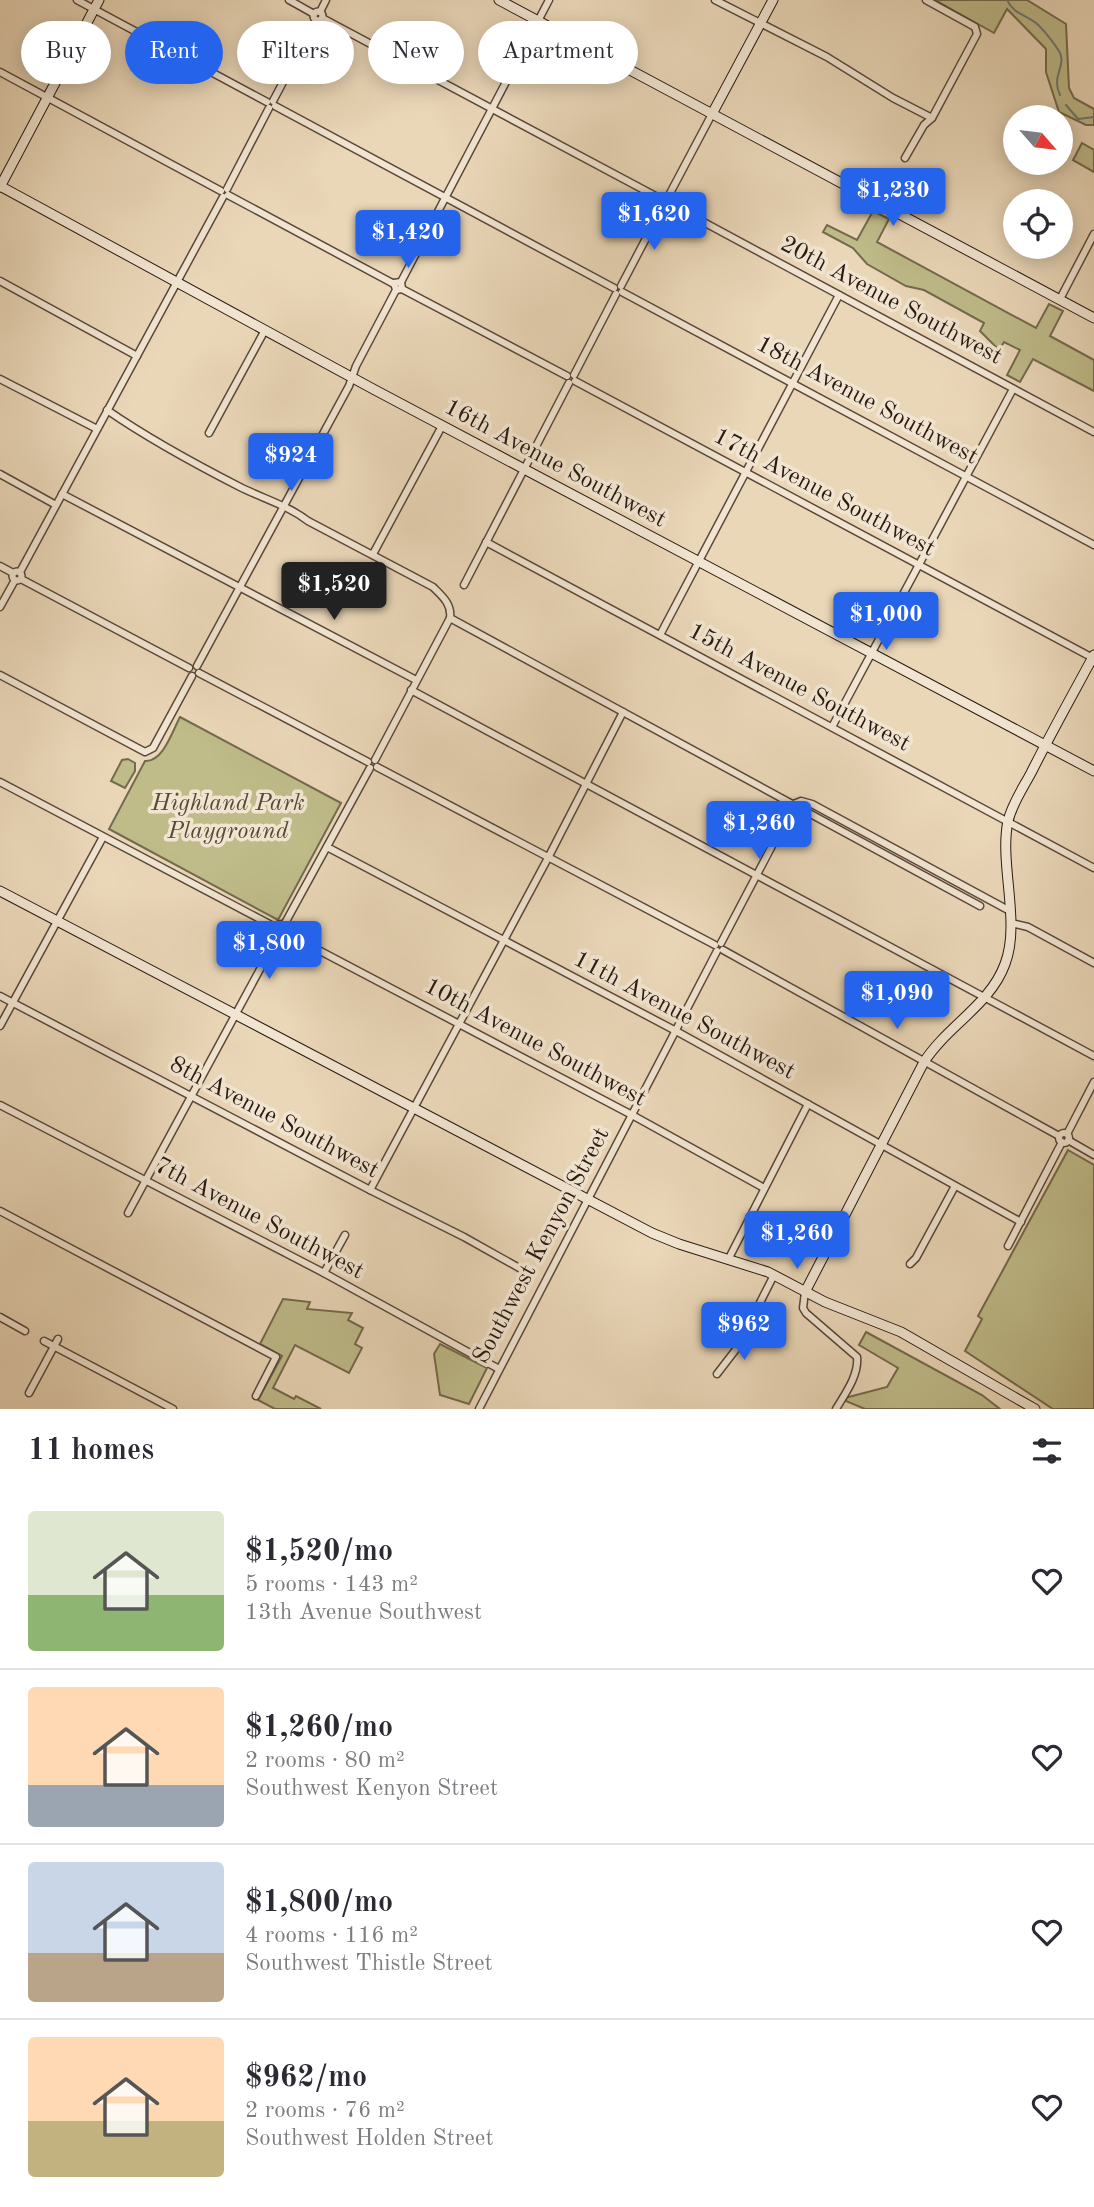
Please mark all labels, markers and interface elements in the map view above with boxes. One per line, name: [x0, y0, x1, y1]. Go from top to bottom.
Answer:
chip: Buy: [21, 21, 111, 84]
chip: Rent: [125, 21, 223, 84]
chip: Filters: [237, 21, 354, 84]
chip: New: [368, 21, 464, 84]
chip: Apartment: [478, 21, 638, 84]
north arrow: [1003, 105, 1073, 175]
map controls: [1003, 105, 1073, 259]
pin: $1,230: [836, 168, 950, 228]
text: $1,230: [856, 179, 930, 202]
button: locate: [1003, 189, 1073, 259]
pin: $1,620: [597, 192, 711, 252]
text: $1,620: [617, 203, 691, 226]
pin: $1,420: [351, 210, 465, 270]
text: $1,420: [371, 221, 445, 244]
street label: 20th Avenue Southwest: [776, 232, 1006, 370]
street label: 18th Avenue Southwest: [752, 332, 982, 470]
street label: 16th Avenue Southwest: [440, 395, 670, 533]
street label: 17th Avenue Southwest: [709, 424, 939, 562]
pin: $924: [250, 434, 332, 493]
text: $924: [264, 444, 318, 467]
pin: $1,520: [277, 562, 391, 622]
text: $1,520: [297, 573, 371, 596]
pin: $1,000: [829, 592, 943, 652]
text: $1,000: [849, 603, 923, 626]
street label: 15th Avenue Southwest: [684, 619, 914, 757]
park label: Highland Park Playground: [150, 792, 305, 844]
pin: $1,260: [702, 802, 816, 861]
text: $1,260: [722, 812, 796, 835]
pin: $1,800: [212, 922, 326, 981]
text: $1,800: [232, 932, 306, 955]
street label: 11th Avenue Southwest: [569, 947, 799, 1085]
pin: $1,090: [840, 972, 954, 1031]
street label: 10th Avenue Southwest: [420, 974, 650, 1112]
text: $1,090: [860, 982, 934, 1005]
street label: 8th Avenue Southwest: [165, 1053, 383, 1183]
street label: Southwest Kenyon Street: [469, 1124, 615, 1368]
street label: 7th Avenue Southwest: [150, 1154, 368, 1284]
pin: $1,260: [740, 1212, 854, 1271]
text: $1,260: [760, 1222, 834, 1245]
pin: $962: [703, 1302, 785, 1362]
text: $962: [717, 1313, 771, 1336]
icon: filters: [1028, 1432, 1066, 1470]
text: 11 homes: [28, 1436, 154, 1466]
text: $1,520/mo: [245, 1537, 393, 1567]
icon: home: [84, 1539, 168, 1623]
icon: heart: [1028, 1562, 1066, 1600]
text: 5 rooms · 143 m²: [245, 1573, 418, 1596]
text: 13th Avenue Southwest: [245, 1601, 482, 1624]
text: $1,260/mo: [245, 1713, 393, 1743]
icon: home: [84, 1715, 168, 1799]
icon: heart: [1028, 1738, 1066, 1776]
text: 2 rooms · 80 m²: [245, 1749, 405, 1772]
text: Southwest Kenyon Street: [245, 1777, 498, 1800]
text: $1,800/mo: [245, 1888, 393, 1918]
icon: home: [84, 1890, 168, 1974]
icon: heart: [1028, 1913, 1066, 1951]
text: 4 rooms · 116 m²: [245, 1924, 418, 1947]
text: Southwest Thistle Street: [245, 1952, 493, 1975]
text: $962/mo: [245, 2063, 367, 2093]
icon: home: [84, 2065, 168, 2149]
icon: heart: [1028, 2088, 1066, 2126]
text: 2 rooms · 76 m²: [245, 2099, 405, 2122]
text: Southwest Holden Street: [245, 2127, 493, 2150]

